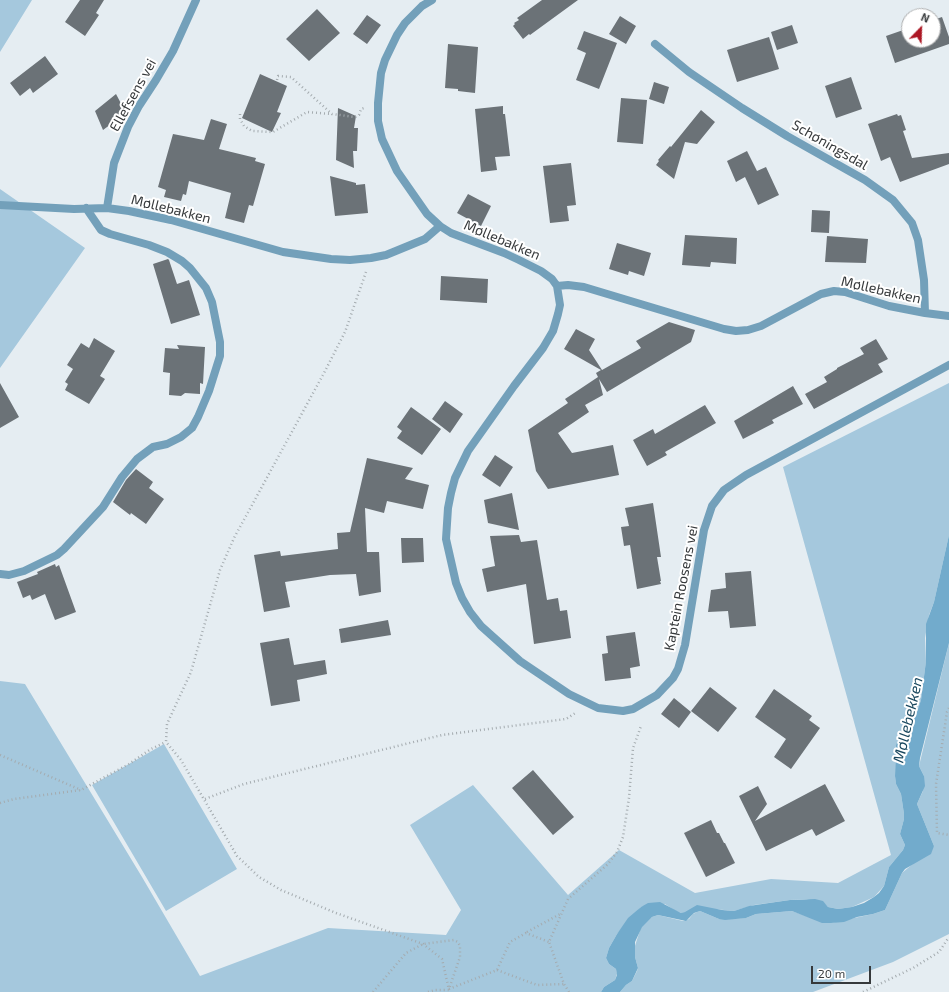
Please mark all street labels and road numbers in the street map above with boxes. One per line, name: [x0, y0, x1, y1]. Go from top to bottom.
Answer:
street label: Ellefsens vei: [106, 56, 160, 134]
street label: Schøningsdal: [789, 116, 871, 174]
street label: Møllebakken: [129, 191, 213, 227]
street label: Møllebakken: [461, 216, 543, 264]
street label: Møllebakken: [839, 273, 923, 307]
street label: Kaptein Roosens vei: [661, 524, 701, 652]

